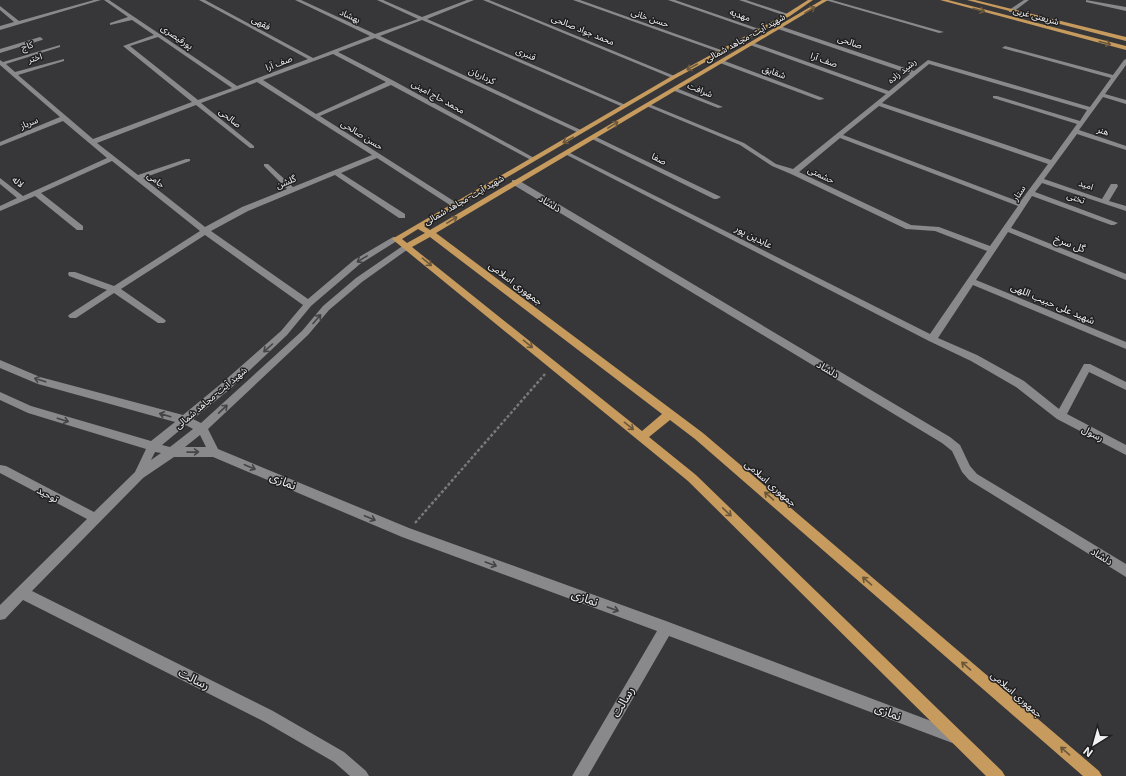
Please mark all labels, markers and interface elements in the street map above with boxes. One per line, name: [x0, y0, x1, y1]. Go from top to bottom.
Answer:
street label: شریعتی غربی: [1012, 4, 1060, 28]
street label: بهشاد: [338, 6, 362, 25]
street label: حسن خانی: [630, 6, 670, 29]
street label: مهدیه: [728, 6, 752, 23]
one-way arrow: [804, 6, 816, 14]
one-way arrow: [973, 7, 986, 14]
street label: شهید آیت-مجاهد شمالی: [703, 11, 787, 64]
street label: محمد جواد صالحی: [550, 12, 617, 48]
street label: فقهی: [250, 13, 273, 32]
street label: پورقیصری: [159, 22, 196, 52]
street label: صالحی: [836, 32, 864, 51]
street label: کاج: [19, 38, 35, 55]
one-way arrow: [1098, 40, 1111, 47]
street label: قنبری: [514, 44, 538, 64]
street label: اختر: [25, 50, 44, 66]
street label: صف آرا: [809, 50, 839, 70]
street label: صف آرا: [264, 52, 294, 74]
street label: رشید زاده: [885, 56, 919, 86]
street label: شقایق: [761, 62, 787, 82]
one-way arrow: [686, 64, 698, 72]
street label: کرداریان: [467, 65, 497, 87]
street label: محمد حاج امینی: [409, 77, 467, 118]
street label: شرافت: [686, 79, 714, 101]
street label: صالحی: [217, 105, 244, 130]
street label: سرباز: [17, 114, 40, 132]
street label: حسن صالحی: [339, 117, 385, 152]
one-way arrow: [607, 120, 619, 128]
street label: هنر: [1095, 123, 1111, 139]
one-way arrow: [562, 136, 574, 144]
street label: صفا: [650, 150, 668, 167]
street label: حشمتی: [806, 164, 836, 185]
street label: جامی: [145, 169, 167, 190]
street label: گلشن: [274, 172, 298, 191]
street label: شهید آیت-مجاهد شمالی: [422, 172, 506, 227]
street label: لاله: [10, 174, 26, 190]
street label: امید: [1077, 177, 1095, 192]
street label: ستار: [1009, 183, 1029, 204]
street label: تختی: [1066, 189, 1087, 206]
street label: دلشاد: [537, 192, 563, 214]
one-way arrow: [446, 215, 458, 223]
street label: عابدین پور: [732, 221, 775, 251]
street label: گل سرخ: [1052, 232, 1088, 257]
one-way arrow: [357, 255, 368, 263]
one-way arrow: [421, 258, 432, 267]
street label: جمهوری اسلامی: [486, 259, 545, 308]
street label: شهید علی حبیب اللهی: [1009, 280, 1097, 326]
one-way arrow: [312, 314, 321, 324]
one-way arrow: [522, 340, 533, 349]
one-way arrow: [263, 343, 273, 353]
street label: دلشاد: [815, 358, 841, 380]
street label: شهید آیت-مجاهد شمالی: [172, 364, 249, 431]
one-way arrow: [34, 376, 47, 383]
one-way arrow: [218, 404, 228, 414]
one-way arrow: [159, 411, 172, 418]
one-way arrow: [56, 417, 69, 424]
one-way arrow: [623, 422, 634, 431]
street label: رسول: [1080, 422, 1106, 445]
one-way arrow: [186, 448, 199, 456]
street label: جمهوری اسلامی: [742, 457, 799, 509]
one-way arrow: [244, 464, 256, 471]
street label: نمازی: [268, 468, 299, 493]
street label: توحید: [35, 483, 61, 506]
one-way arrow: [764, 492, 774, 501]
one-way arrow: [722, 507, 732, 517]
one-way arrow: [363, 515, 375, 522]
street label: دلشاد: [1089, 545, 1115, 567]
one-way arrow: [485, 561, 497, 569]
one-way arrow: [863, 577, 873, 586]
street label: نمازی: [570, 586, 601, 609]
one-way arrow: [607, 605, 619, 613]
one-way arrow: [961, 661, 971, 670]
street label: رسالت: [176, 664, 212, 693]
street label: جمهوری اسلامی: [988, 668, 1045, 720]
street label: رسالت: [608, 684, 637, 720]
street label: نمازی: [873, 700, 904, 723]
north arrow: [1074, 724, 1114, 764]
text: N: [1080, 744, 1096, 760]
one-way arrow: [1059, 746, 1070, 755]

